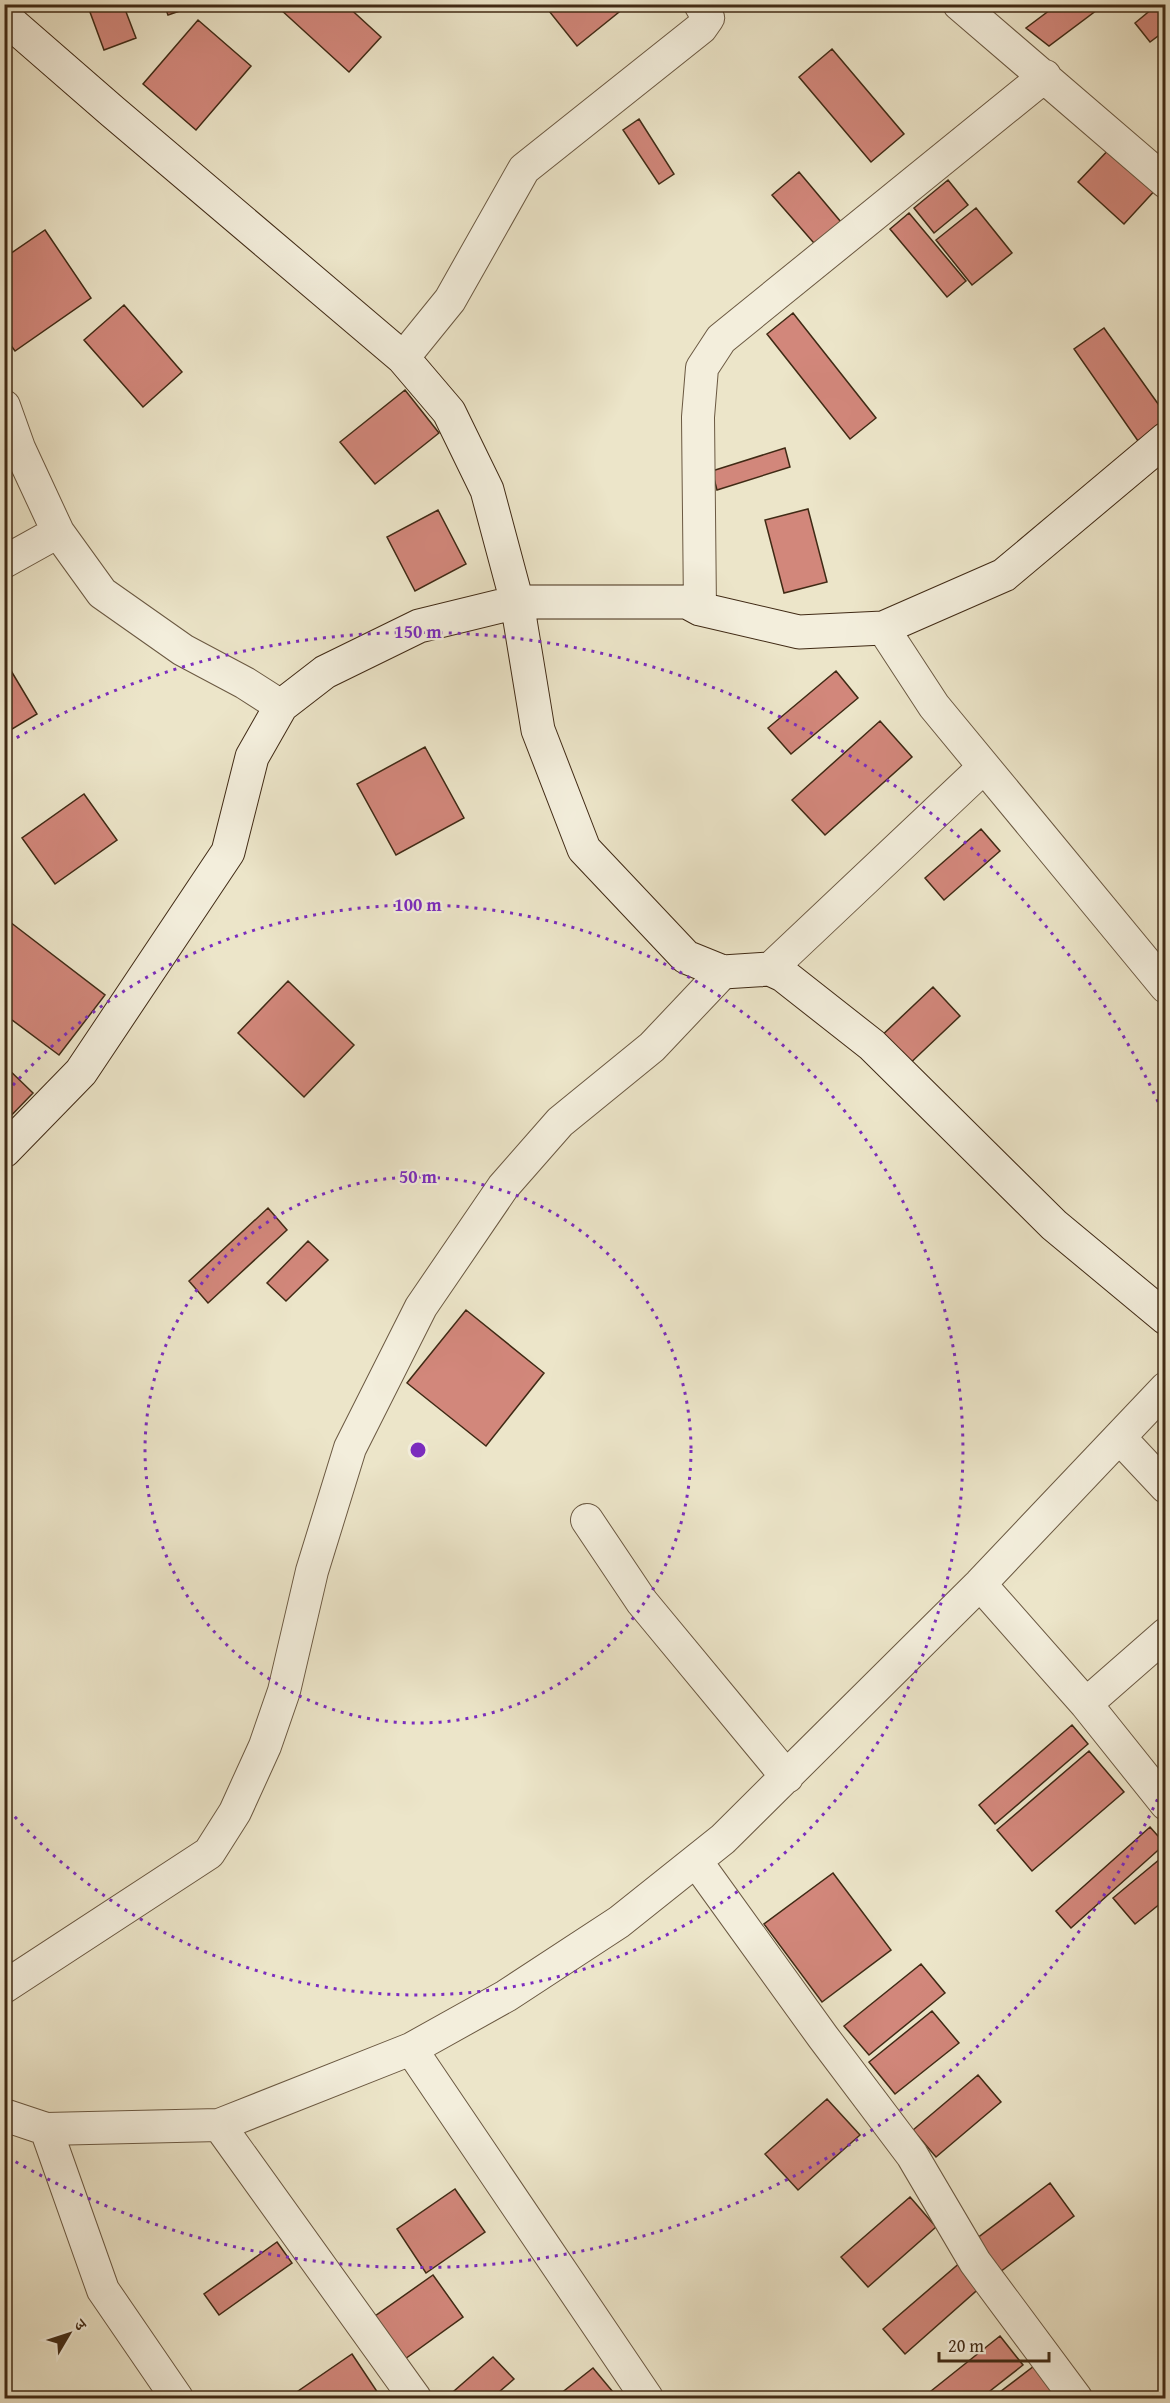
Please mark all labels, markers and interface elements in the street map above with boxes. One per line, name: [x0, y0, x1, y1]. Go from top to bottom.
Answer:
text: 150 m: [394, 618, 442, 645]
text: 100 m: [394, 891, 442, 918]
text: 50 m: [399, 1163, 438, 1190]
centre of rings: [408, 1440, 428, 1460]
north arrow: [39, 2304, 99, 2364]
text: उ: [68, 2313, 94, 2337]
scale bar: [939, 2325, 1048, 2363]
text: 20 m: [948, 2332, 984, 2359]

